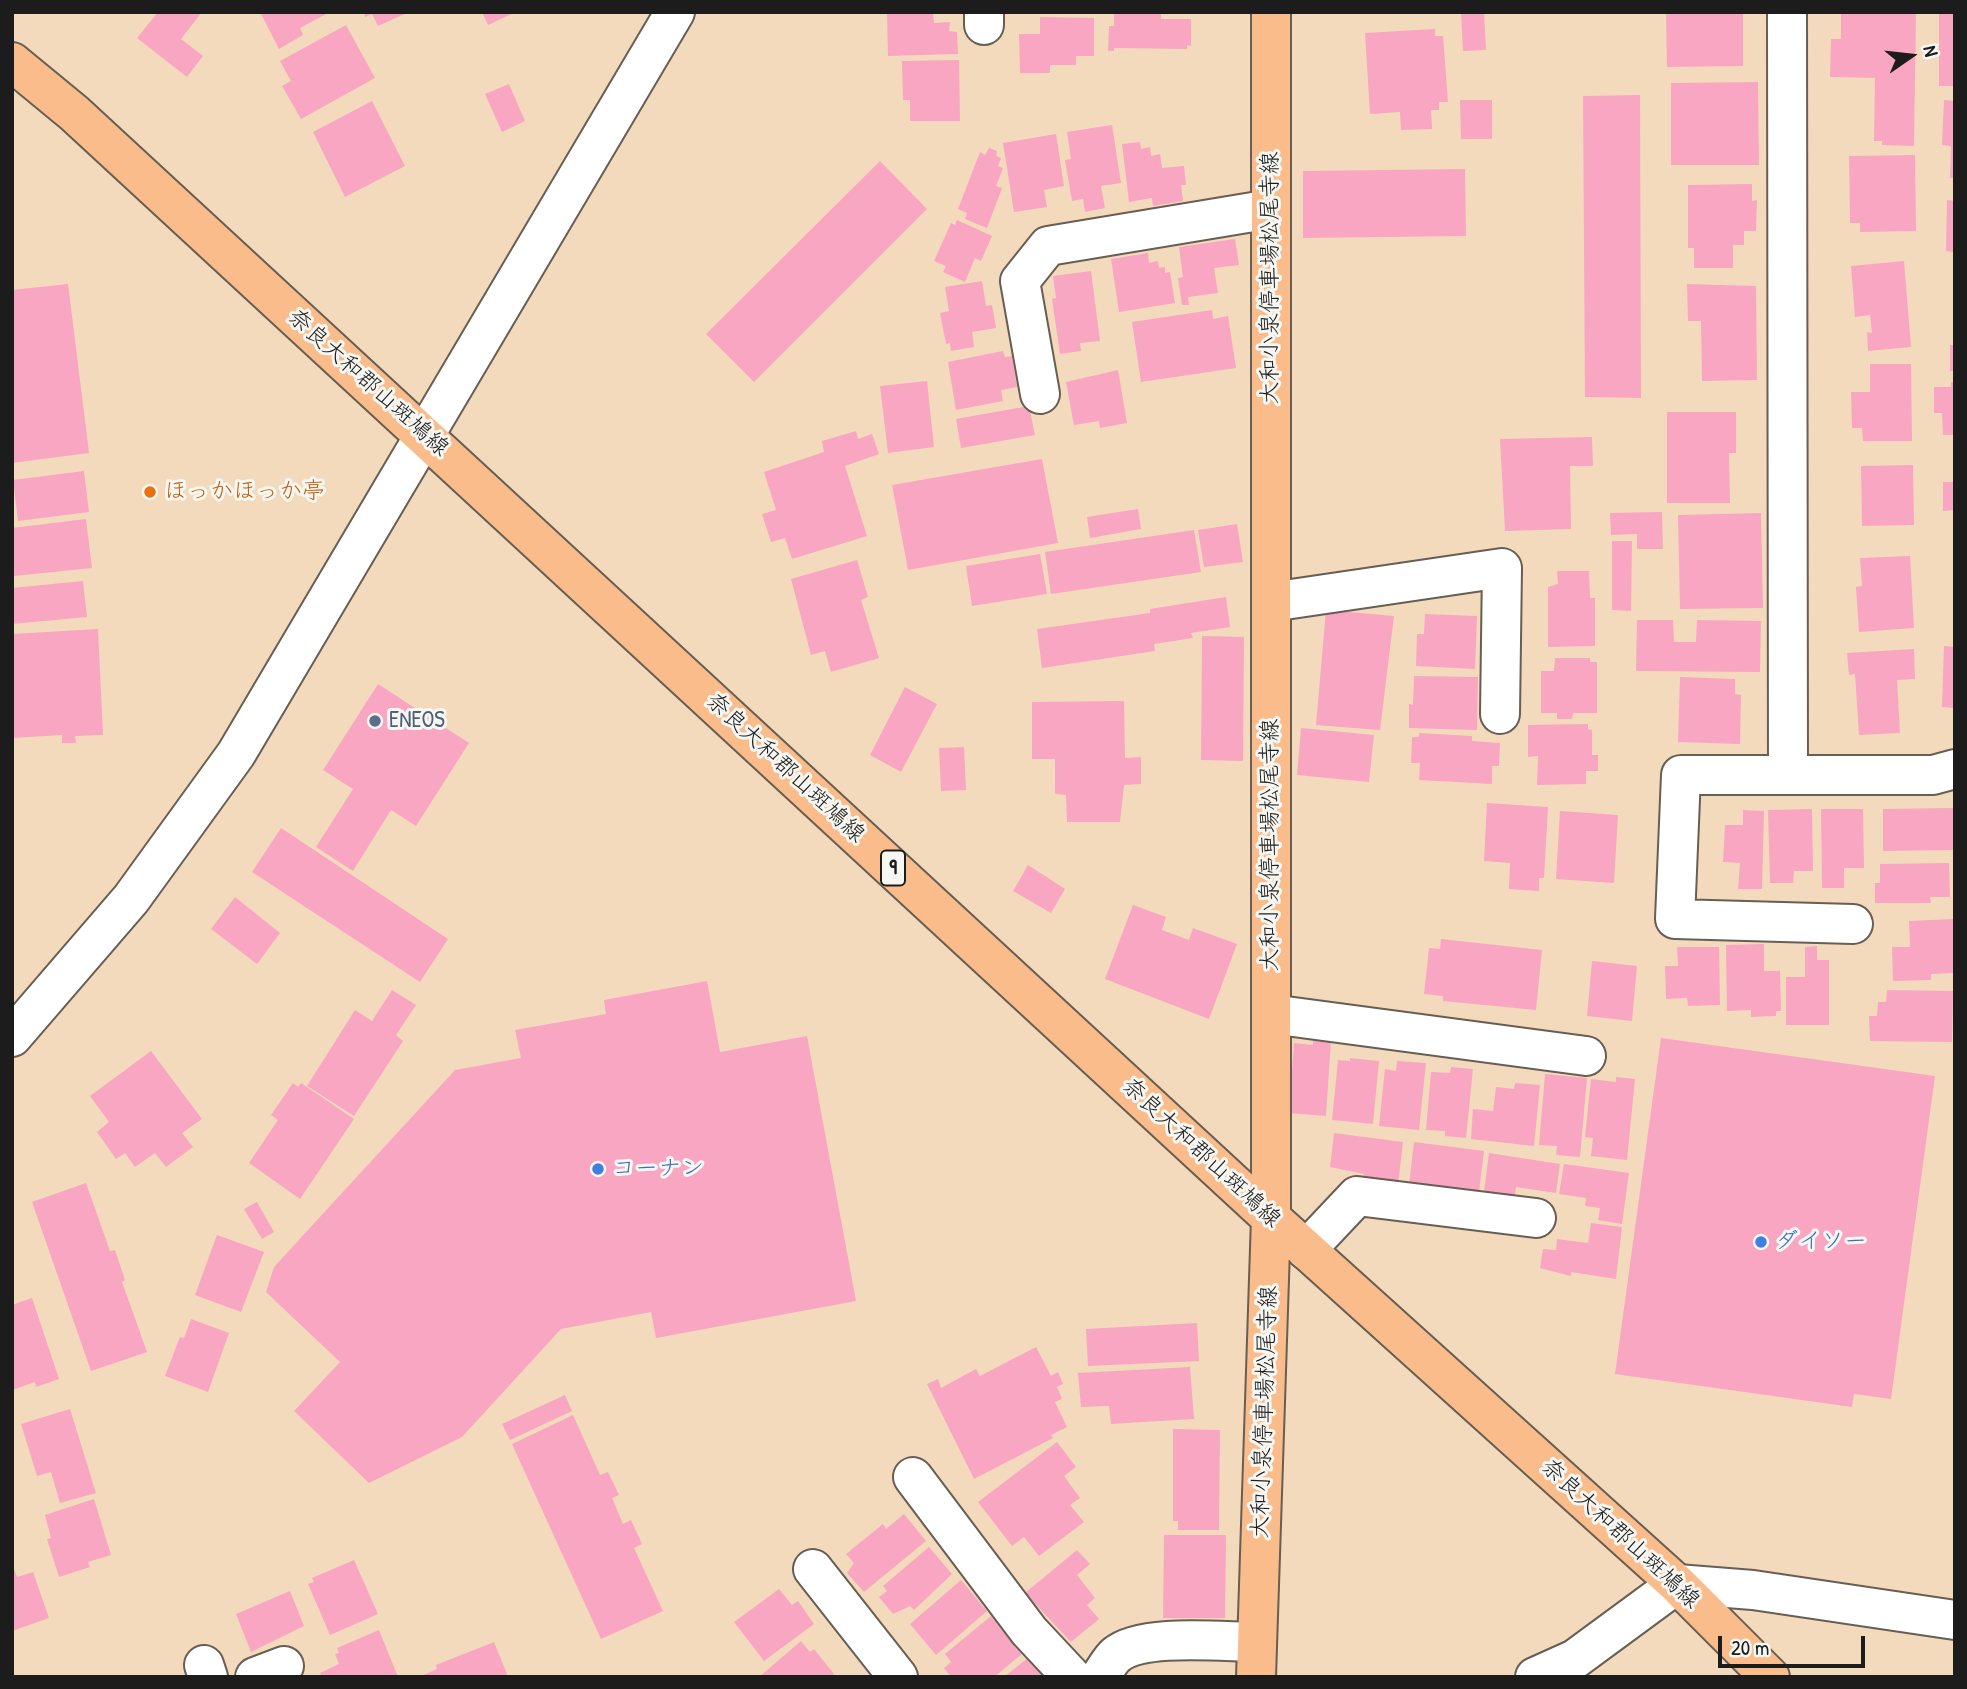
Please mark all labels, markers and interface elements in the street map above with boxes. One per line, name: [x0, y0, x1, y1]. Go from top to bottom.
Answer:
north arrow: [1876, 21, 1946, 91]
text: N: [1918, 43, 1945, 59]
street label: 大和小泉停車場松尾寺線: [1257, 152, 1285, 404]
street label: 奈良大和郡山斑鳩線: [282, 303, 454, 463]
place label: ほっかほっか亭: [164, 478, 325, 506]
marker: ほっかほっか亭: [142, 484, 158, 500]
street label: 奈良大和郡山斑鳩線: [700, 687, 870, 849]
place label: ENEOS: [389, 707, 445, 735]
marker: ENEOS: [367, 713, 383, 729]
street label: 大和小泉停車場松尾寺線: [1257, 719, 1285, 971]
road number: 9: [881, 850, 905, 886]
street label: 奈良大和郡山斑鳩線: [1116, 1072, 1286, 1234]
place label: コーナン: [612, 1155, 704, 1183]
marker: コーナン: [590, 1161, 606, 1177]
place label: ダイソー: [1775, 1228, 1867, 1256]
marker: ダイソー: [1753, 1234, 1769, 1250]
street label: 大和小泉停車場松尾寺線: [1247, 1285, 1283, 1539]
street label: 奈良大和郡山斑鳩線: [1535, 1453, 1705, 1615]
scale bar: [1722, 1622, 1869, 1666]
text: 20 m: [1731, 1633, 1769, 1662]

